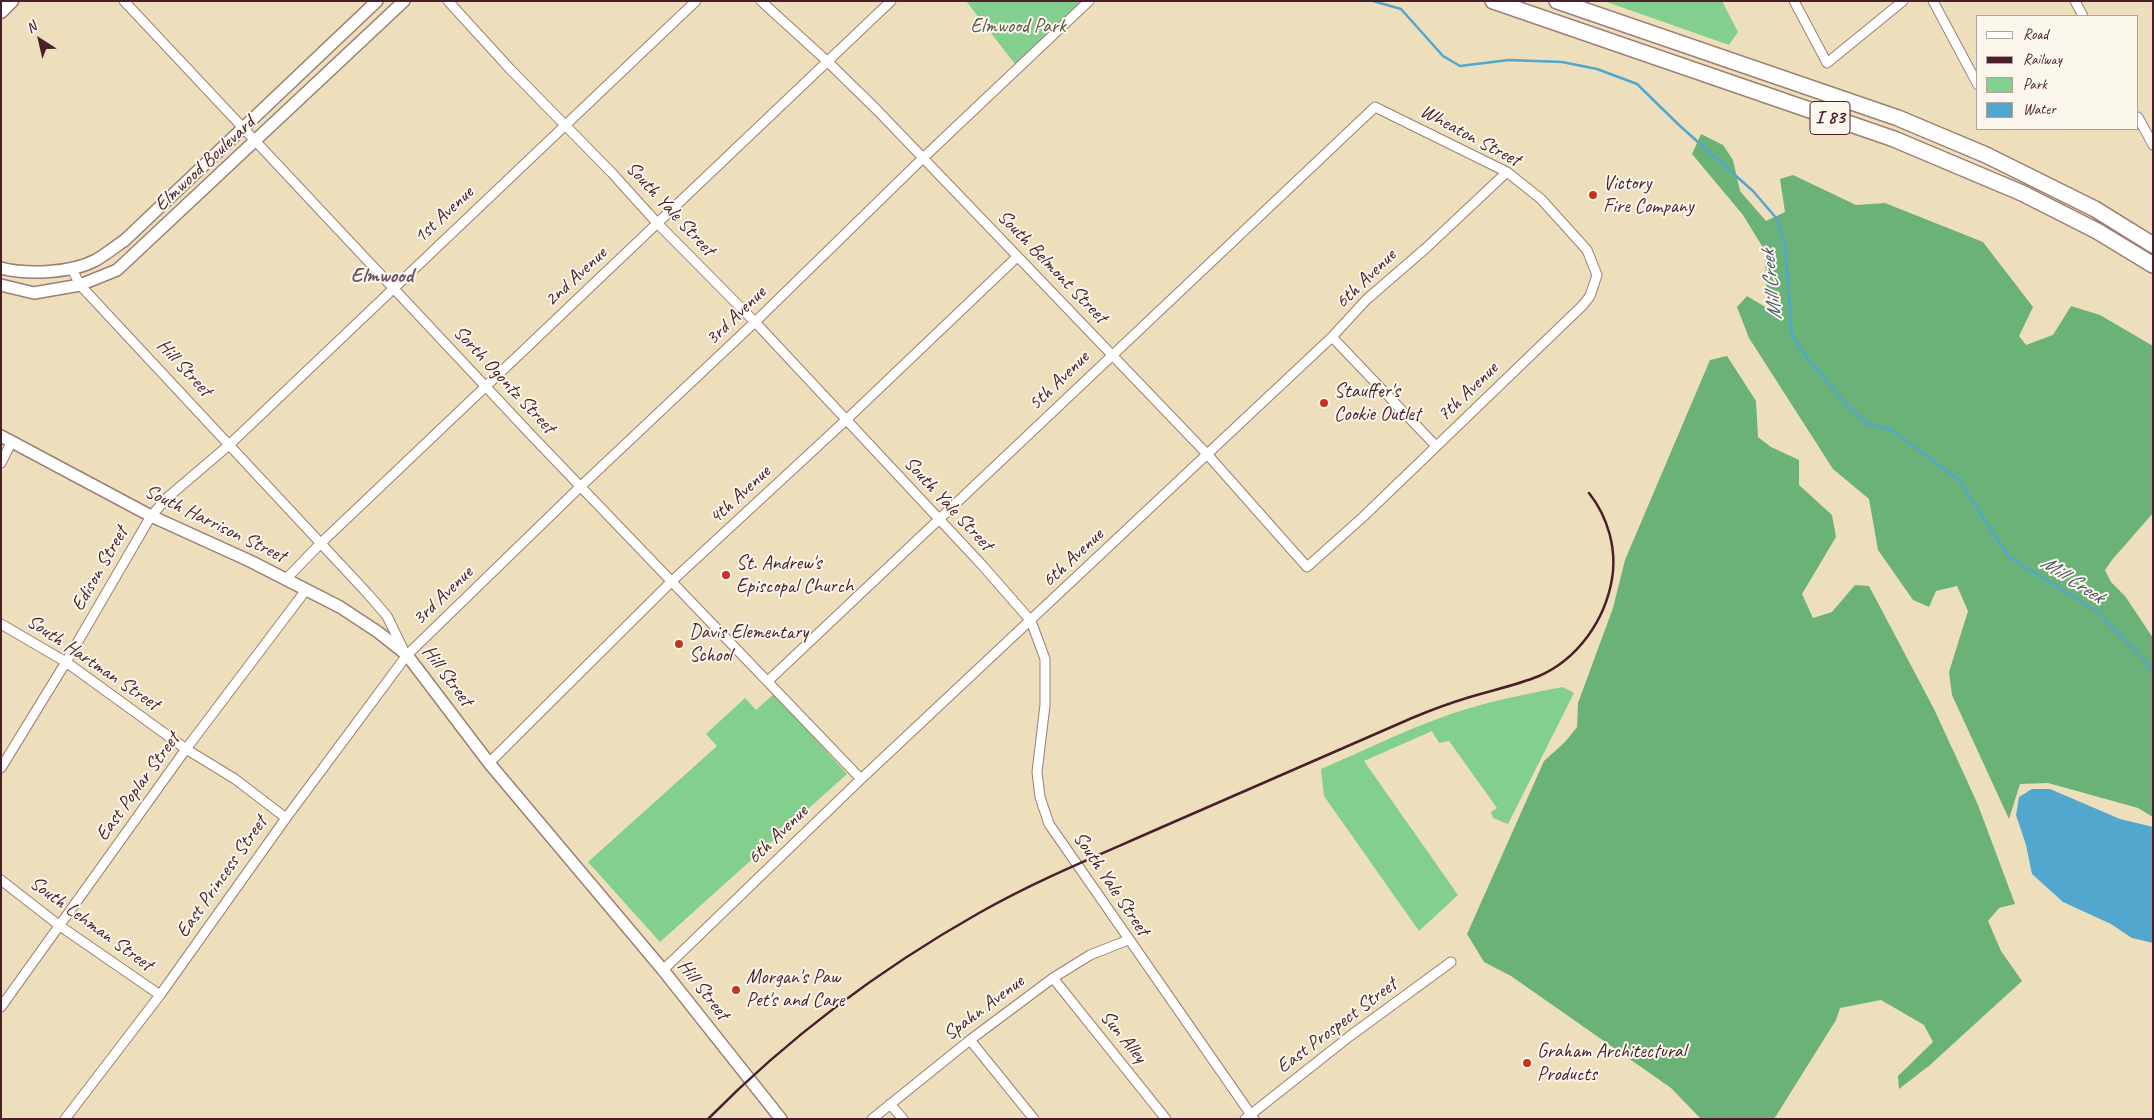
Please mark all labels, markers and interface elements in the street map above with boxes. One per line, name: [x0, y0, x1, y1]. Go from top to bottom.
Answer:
north arrow: [15, 15, 65, 65]
park label: Elmwood Park: [970, 15, 1066, 39]
legend: [1976, 15, 2139, 130]
text: N: [23, 18, 40, 37]
text: Road: [2023, 25, 2048, 44]
text: Railway: [2023, 50, 2062, 69]
text: Park: [2023, 75, 2047, 94]
street label: Wheaton Street: [1416, 100, 1524, 172]
text: Water: [2023, 100, 2056, 119]
road number: I 83: [1810, 102, 1850, 134]
street label: Elmwood Boulevard: [150, 111, 260, 217]
street label: South Yale Street: [620, 157, 720, 261]
place label: Victory Fire Company: [1603, 172, 1694, 219]
street label: 1st Avenue: [409, 181, 479, 249]
marker: Victory Fire Company: [1587, 189, 1599, 201]
street label: South Belmont Street: [992, 205, 1112, 329]
street label: 2nd Avenue: [540, 242, 612, 312]
street label: 6th Avenue: [1331, 244, 1401, 314]
water label: Mill Creek: [1756, 249, 1788, 321]
district label: Elmwood: [351, 263, 413, 289]
street label: 3rd Avenue: [701, 281, 771, 351]
street label: Sorth Ogontz Street: [448, 321, 560, 439]
street label: Hill Street: [151, 334, 217, 402]
street label: 5th Avenue: [1024, 346, 1094, 416]
street label: 7th Avenue: [1433, 357, 1503, 427]
place label: Stauffer's Cookie Outlet: [1334, 380, 1420, 427]
marker: Stauffer's Cookie Outlet: [1318, 397, 1330, 409]
street label: South Yale Street: [898, 452, 998, 556]
street label: 4th Avenue: [704, 460, 776, 530]
street label: South Harrison Street: [141, 479, 289, 569]
street label: Edison Street: [66, 523, 134, 615]
street label: 6th Avenue: [1037, 523, 1109, 593]
water label: Mill Creek: [2036, 550, 2108, 610]
place label: St. Andrew's Episcopal Church: [736, 552, 853, 599]
street label: 3rd Avenue: [408, 561, 478, 631]
marker: St. Andrew's Episcopal Church: [720, 569, 732, 581]
street label: South Hartman Street: [22, 610, 164, 716]
place label: Davis Elementary School: [689, 621, 808, 668]
marker: Davis Elementary School: [673, 638, 685, 650]
street label: Hill Street: [416, 641, 478, 711]
street label: East Poplar Street: [91, 728, 185, 846]
street label: 6th Avenue: [743, 800, 813, 870]
street label: East Princess Street: [171, 812, 273, 942]
street label: South Yale Street: [1067, 827, 1155, 941]
street label: South Lehman Street: [25, 871, 157, 977]
street label: Hill Street: [672, 955, 734, 1025]
place label: Morgan's Paw Pet's and Care: [746, 966, 844, 1013]
street label: Spahn Avenue: [939, 970, 1029, 1046]
street label: East Prospect Street: [1272, 973, 1402, 1079]
marker: Morgan's Paw Pet's and Care: [730, 984, 742, 996]
street label: Sun Alley: [1095, 1006, 1151, 1068]
place label: Graham Architectural Products: [1537, 1040, 1686, 1087]
marker: Graham Architectural Products: [1521, 1057, 1533, 1069]

